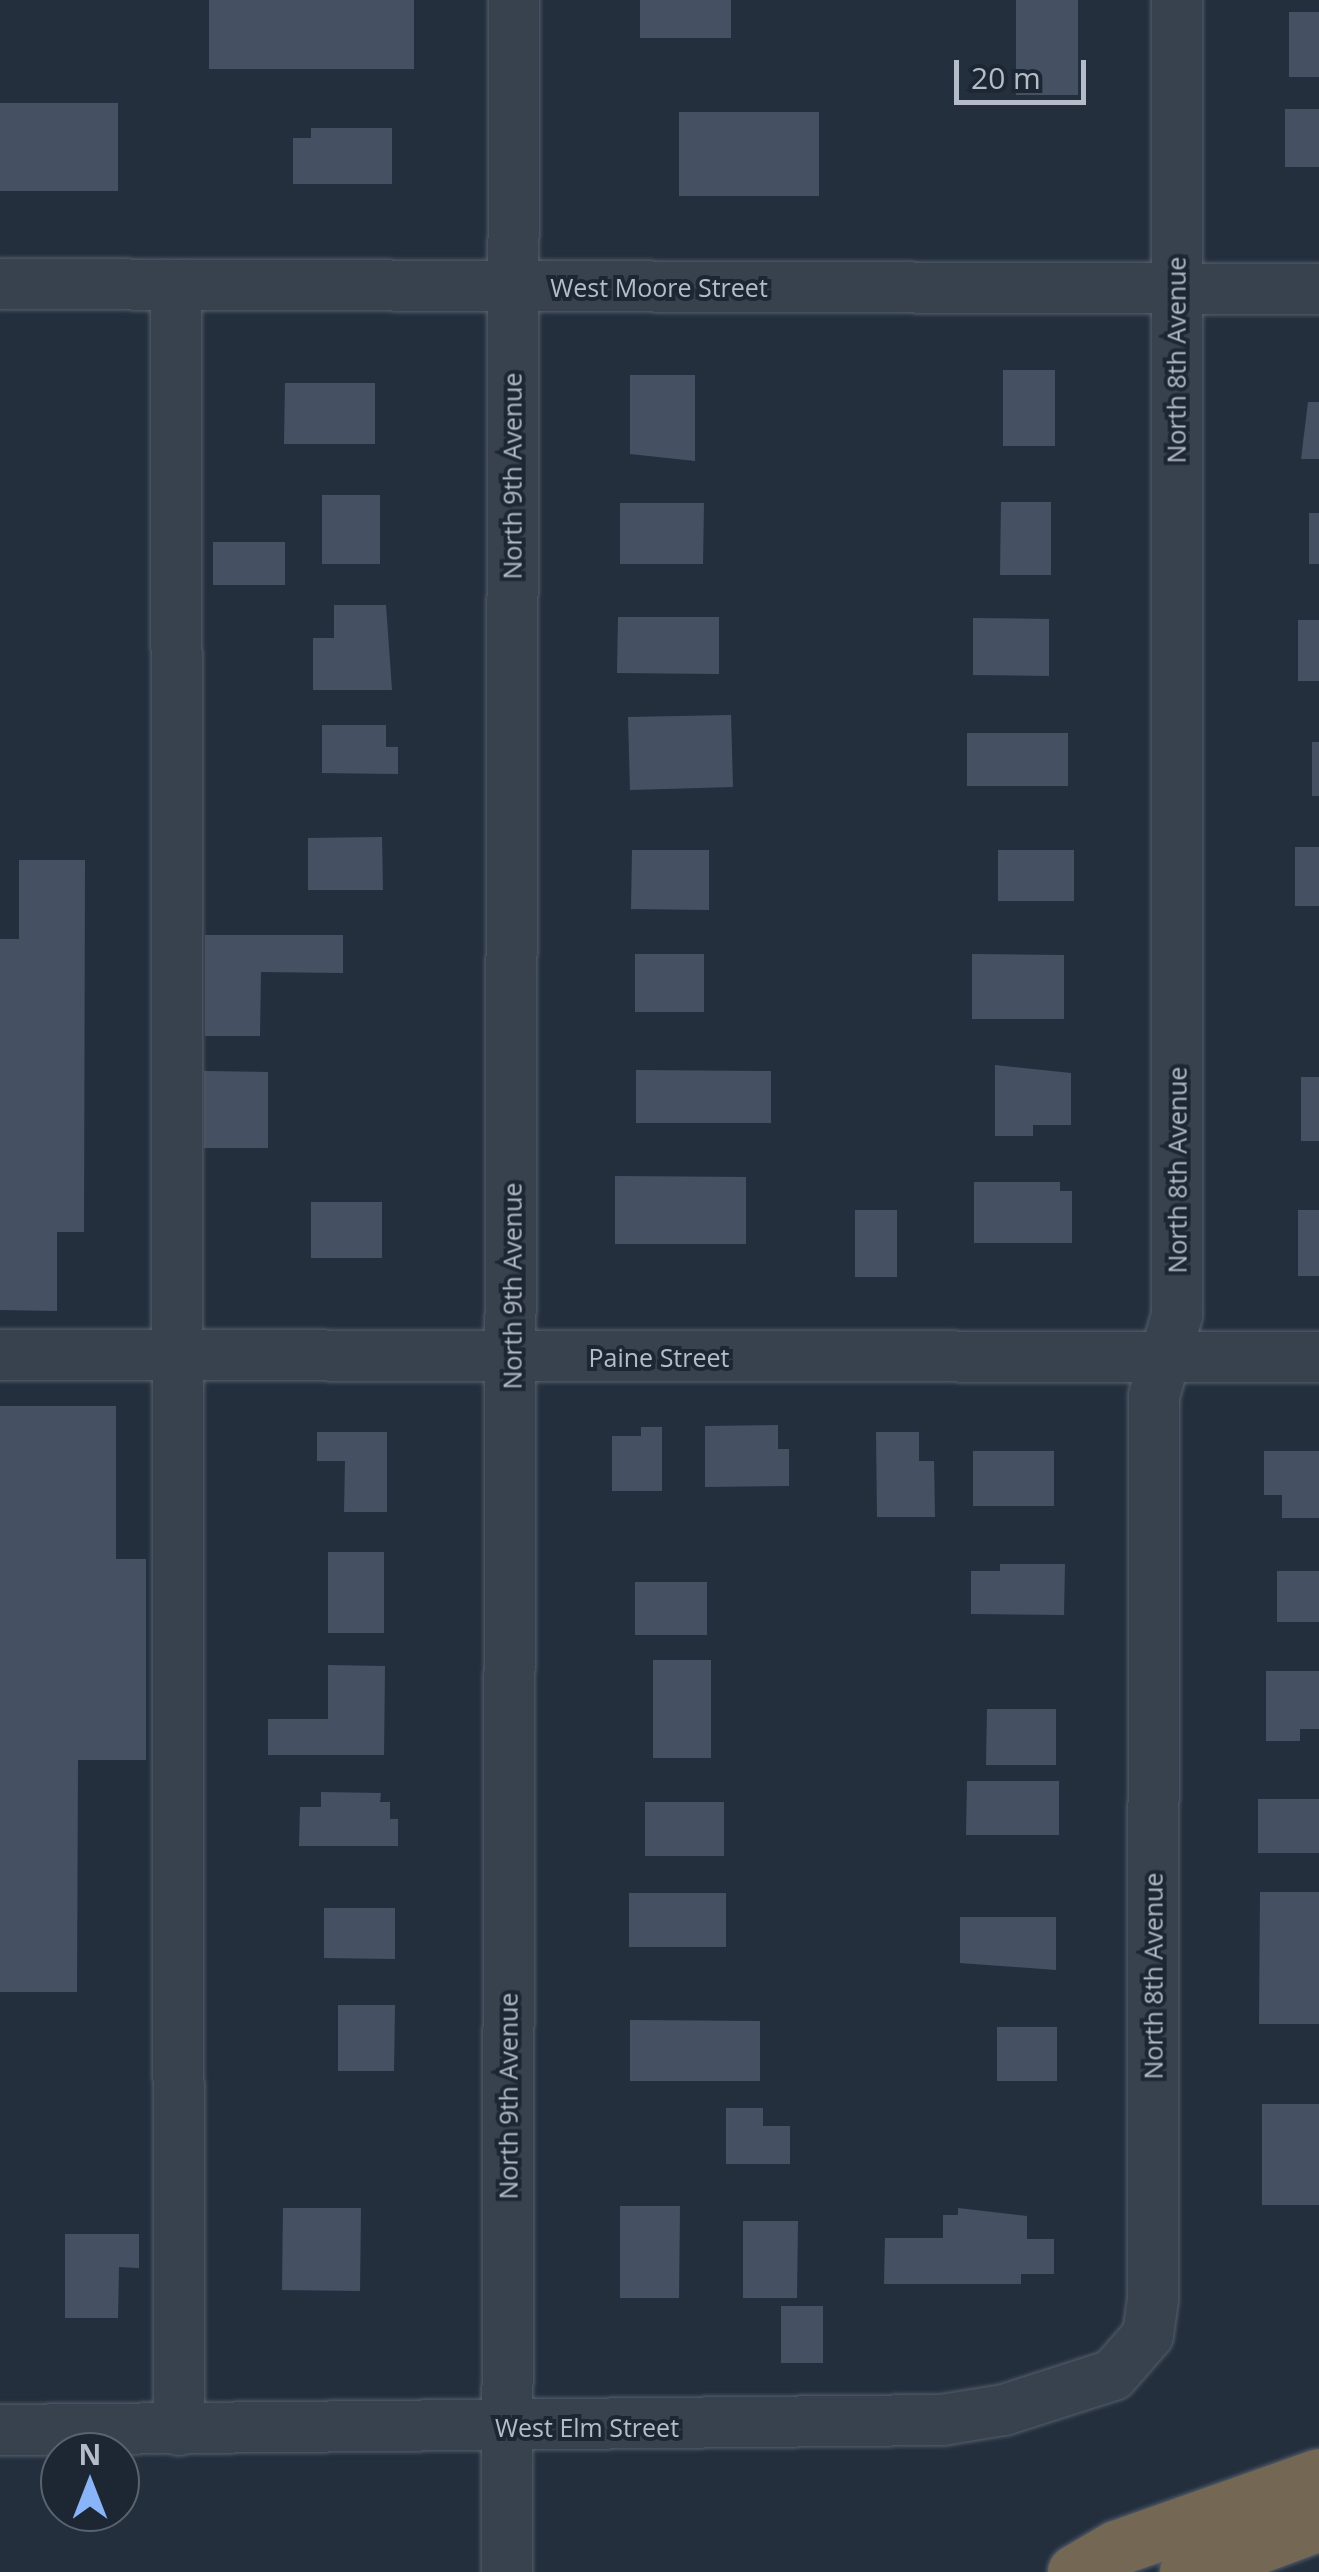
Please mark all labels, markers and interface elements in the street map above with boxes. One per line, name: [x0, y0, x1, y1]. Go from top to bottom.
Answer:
scale bar: [959, 40, 1092, 102]
text: 20 m: [971, 57, 1041, 98]
street label: North 8th Avenue: [1161, 257, 1191, 463]
street label: West Moore Street: [550, 272, 768, 302]
street label: North 9th Avenue: [497, 373, 527, 579]
street label: North 8th Avenue: [1162, 1067, 1192, 1273]
street label: North 9th Avenue: [497, 1183, 527, 1389]
street label: Paine Street: [589, 1342, 729, 1372]
street label: North 8th Avenue: [1138, 1873, 1168, 2079]
street label: North 9th Avenue: [493, 1993, 523, 2199]
street label: West Elm Street: [495, 2412, 679, 2442]
north arrow: [40, 2432, 140, 2532]
text: N: [79, 2435, 101, 2473]

